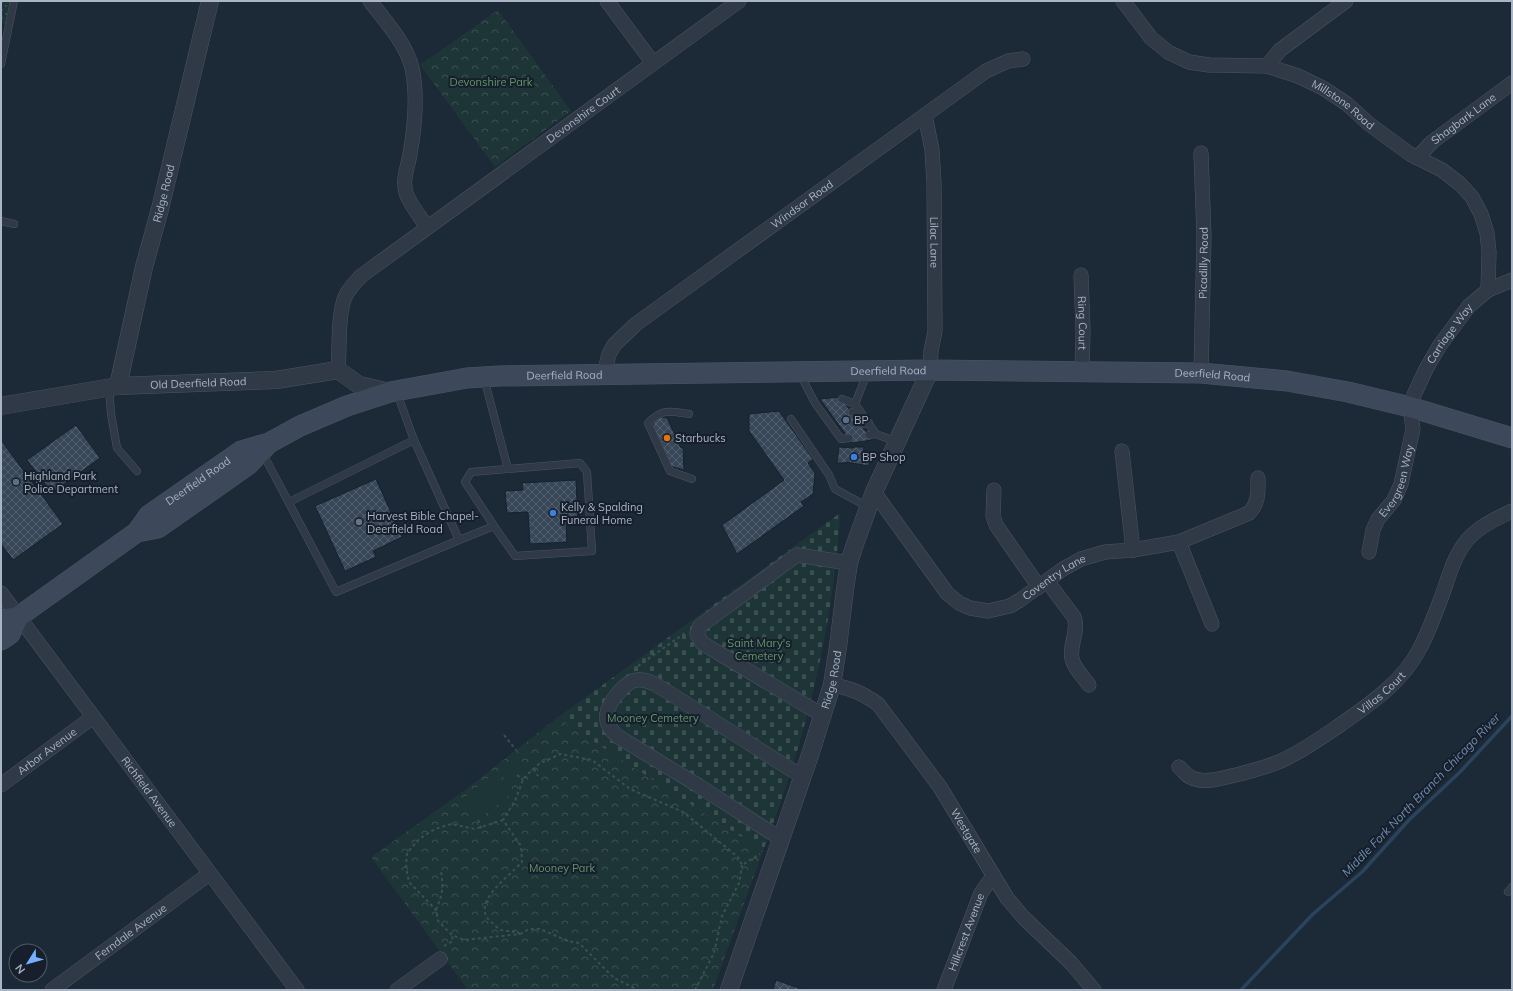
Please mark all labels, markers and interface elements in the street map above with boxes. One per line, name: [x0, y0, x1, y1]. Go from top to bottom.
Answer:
park label: Devonshire Park: [449, 75, 533, 89]
street label: Millstone Road: [1309, 77, 1377, 132]
street label: Devonshire Court: [544, 83, 623, 146]
street label: Shagbark Lane: [1428, 90, 1499, 147]
street label: Ridge Road: [150, 163, 177, 224]
street label: Windsor Road: [768, 177, 836, 231]
street label: Lilac Lane: [927, 217, 942, 268]
street label: Picadilly Road: [1196, 227, 1211, 299]
street label: Ring Court: [1075, 296, 1090, 350]
street label: Carriage Way: [1424, 301, 1476, 366]
street label: Deerfield Road: [850, 363, 927, 378]
street label: Deerfield Road: [1174, 366, 1251, 385]
street label: Deerfield Road: [526, 368, 603, 383]
street label: Old Deerfield Road: [150, 374, 247, 392]
place label: BP: [854, 413, 869, 427]
marker: BP: [841, 415, 851, 425]
place label: Starbucks: [675, 431, 726, 445]
marker: Starbucks: [662, 433, 672, 443]
street label: Evergreen Way: [1376, 443, 1416, 520]
place label: BP Shop: [862, 450, 906, 464]
marker: BP Shop: [849, 452, 859, 462]
street label: Deerfield Road: [163, 453, 233, 508]
place label: Highland Park Police Department: [24, 469, 118, 496]
marker: Highland Park Police Department: [11, 477, 21, 487]
place label: Kelly & Spalding Funeral Home: [561, 500, 643, 527]
marker: Kelly & Spalding Funeral Home: [548, 508, 558, 518]
place label: Harvest Bible Chapel- Deerfield Road: [367, 509, 479, 536]
marker: Harvest Bible Chapel- Deerfield Road: [354, 517, 364, 527]
street label: Coventry Lane: [1020, 551, 1087, 603]
park label: Saint Mary's Cemetery: [727, 636, 791, 663]
street label: Ridge Road: [818, 650, 844, 711]
street label: Villas Court: [1355, 668, 1408, 717]
water label: Middle Fork North Branch Chicago River: [1338, 709, 1503, 880]
park label: Mooney Cemetery: [607, 711, 699, 725]
street label: Arbor Avenue: [14, 725, 79, 778]
street label: Richfield Avenue: [118, 754, 180, 830]
street label: Westgate: [948, 806, 985, 856]
park label: Mooney Park: [529, 861, 595, 875]
street label: Hillcrest Avenue: [945, 891, 987, 973]
street label: Ferndale Avenue: [92, 901, 169, 963]
north arrow: [8, 943, 48, 983]
text: N: [12, 961, 28, 977]

